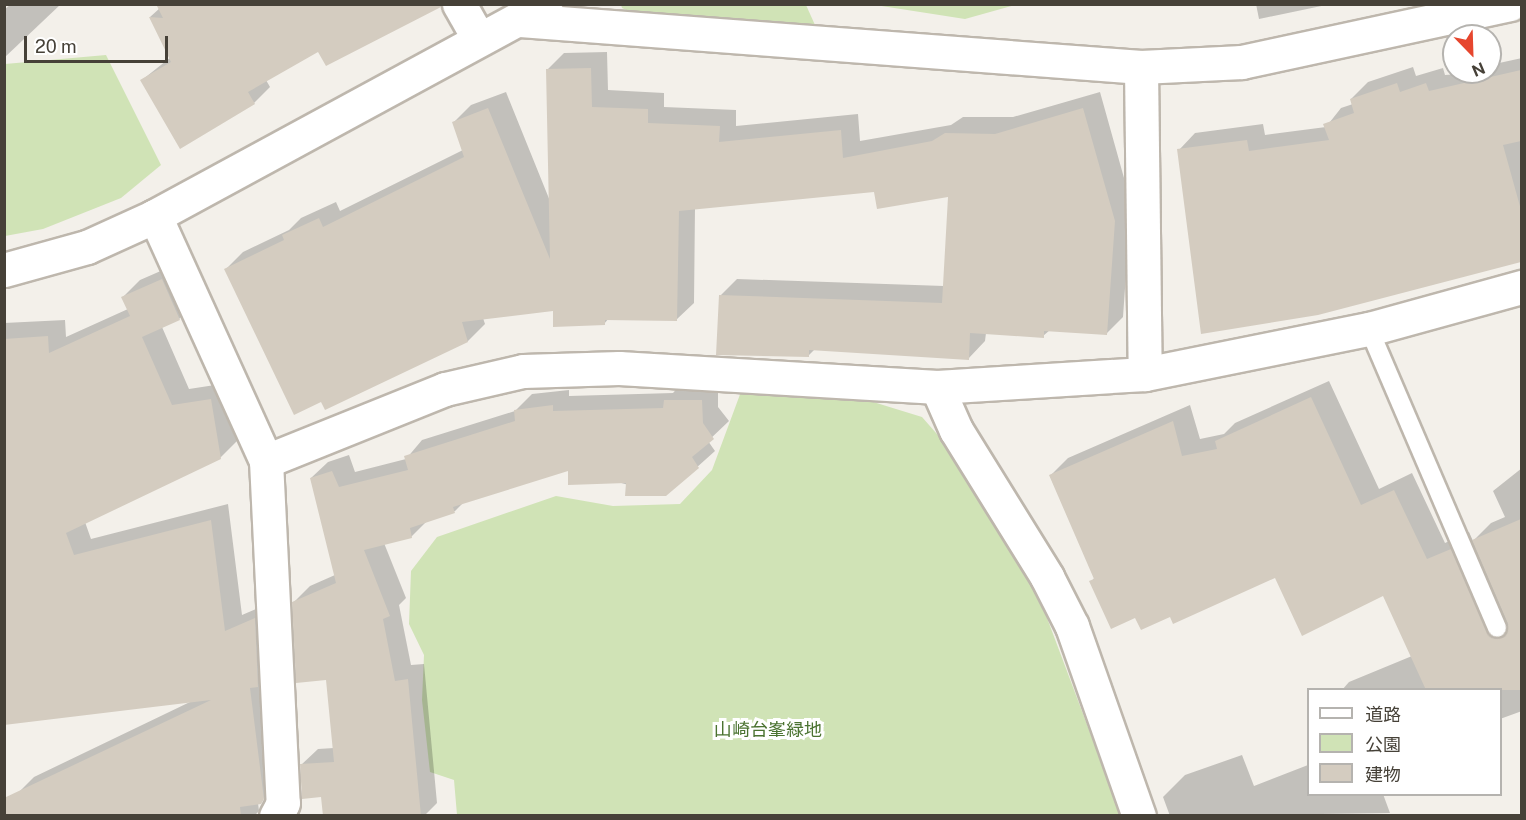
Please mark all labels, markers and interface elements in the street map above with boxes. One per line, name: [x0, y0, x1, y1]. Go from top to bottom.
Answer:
scale bar: [27, 24, 171, 62]
north arrow: [1442, 24, 1502, 84]
text: 20 m: [35, 36, 77, 57]
text: N: [1469, 58, 1488, 80]
legend: [1307, 688, 1502, 796]
text: 道路: [1365, 704, 1401, 725]
park label: 山崎台峯緑地: [714, 719, 822, 741]
text: 公園: [1365, 734, 1401, 755]
text: 建物: [1365, 764, 1401, 785]

